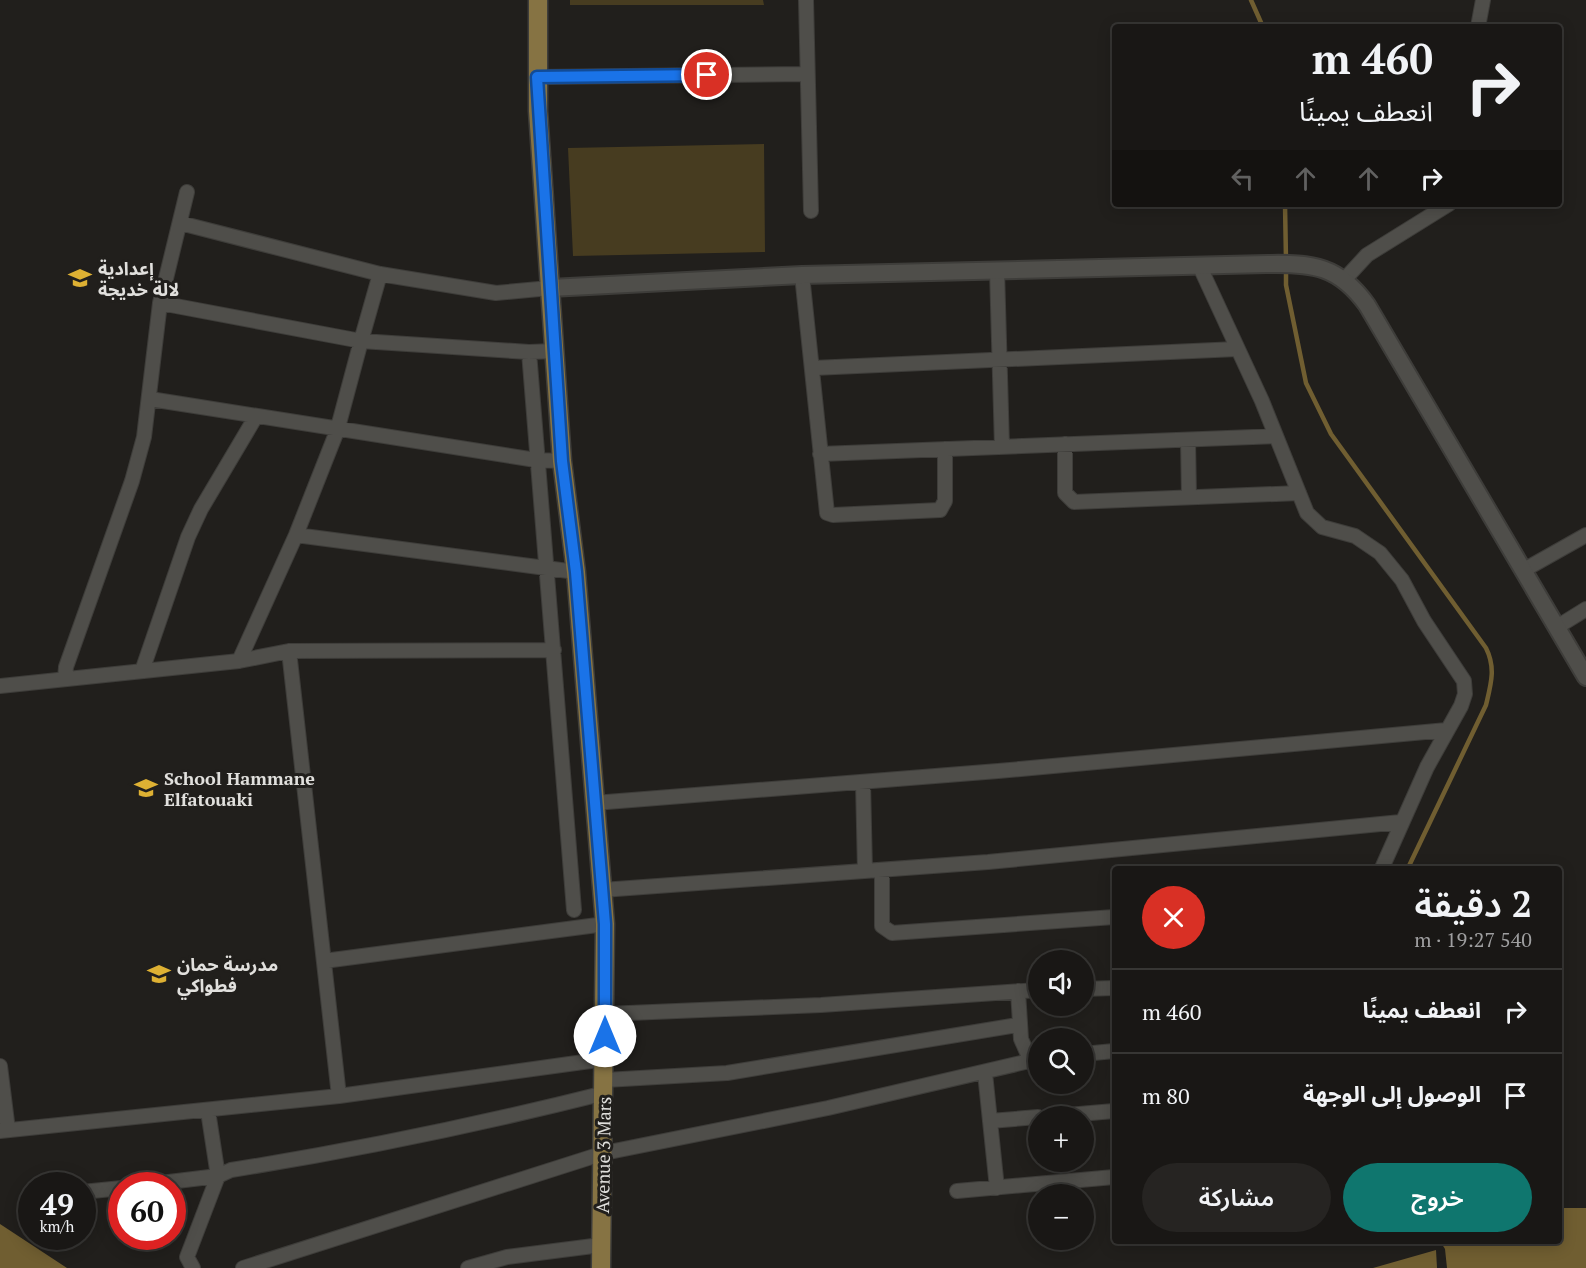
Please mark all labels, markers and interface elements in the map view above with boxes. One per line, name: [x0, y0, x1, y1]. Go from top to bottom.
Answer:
text: 460 m: [1312, 30, 1433, 86]
icon: right: [1454, 48, 1532, 126]
pin: [681, 49, 732, 100]
icon: arrive: [690, 58, 723, 91]
text: انعطف يمينًا: [1299, 93, 1433, 129]
icon: left: [1226, 162, 1259, 195]
icon: ahead: [1289, 162, 1322, 195]
icon: ahead: [1352, 162, 1385, 195]
icon: right: [1415, 162, 1448, 195]
place label: إعدادية لالة خديجة: [98, 256, 179, 301]
school or university icon: إعدادية لالة خديجة: [67, 265, 93, 291]
place label: School Hammane Elfatouaki: [164, 766, 315, 811]
school or university icon: School Hammane Elfatouaki: [133, 775, 159, 801]
text: 2 دقيقة: [1415, 880, 1532, 927]
button: close: [1142, 886, 1205, 949]
text: 540 m · 19:27: [1414, 926, 1532, 953]
map controls: [1028, 950, 1094, 1250]
button: sound: [1028, 950, 1094, 1016]
place label: مدرسة حمان فطواكي: [177, 952, 278, 1000]
school or university icon: مدرسة حمان فطواكي: [146, 961, 172, 987]
text: انعطف يمينًا: [1363, 995, 1481, 1024]
icon: right: [1499, 995, 1532, 1028]
text: 460 m: [1142, 997, 1202, 1026]
position arrow: [573, 1004, 637, 1068]
button: search: [1028, 1028, 1094, 1094]
text: الوصول إلى الوجهة: [1303, 1079, 1481, 1108]
icon: arrive: [1499, 1079, 1532, 1112]
text: 80 m: [1142, 1081, 1190, 1110]
street label: Avenue 3 Mars: [590, 1096, 616, 1214]
button: +: [1028, 1106, 1094, 1172]
button: مشاركة: [1142, 1163, 1331, 1232]
button: خروج: [1343, 1163, 1532, 1232]
speed limit sign: 60: [108, 1172, 186, 1250]
text: 49: [40, 1184, 74, 1224]
button: −: [1028, 1184, 1094, 1250]
text: km/h: [40, 1216, 74, 1236]

